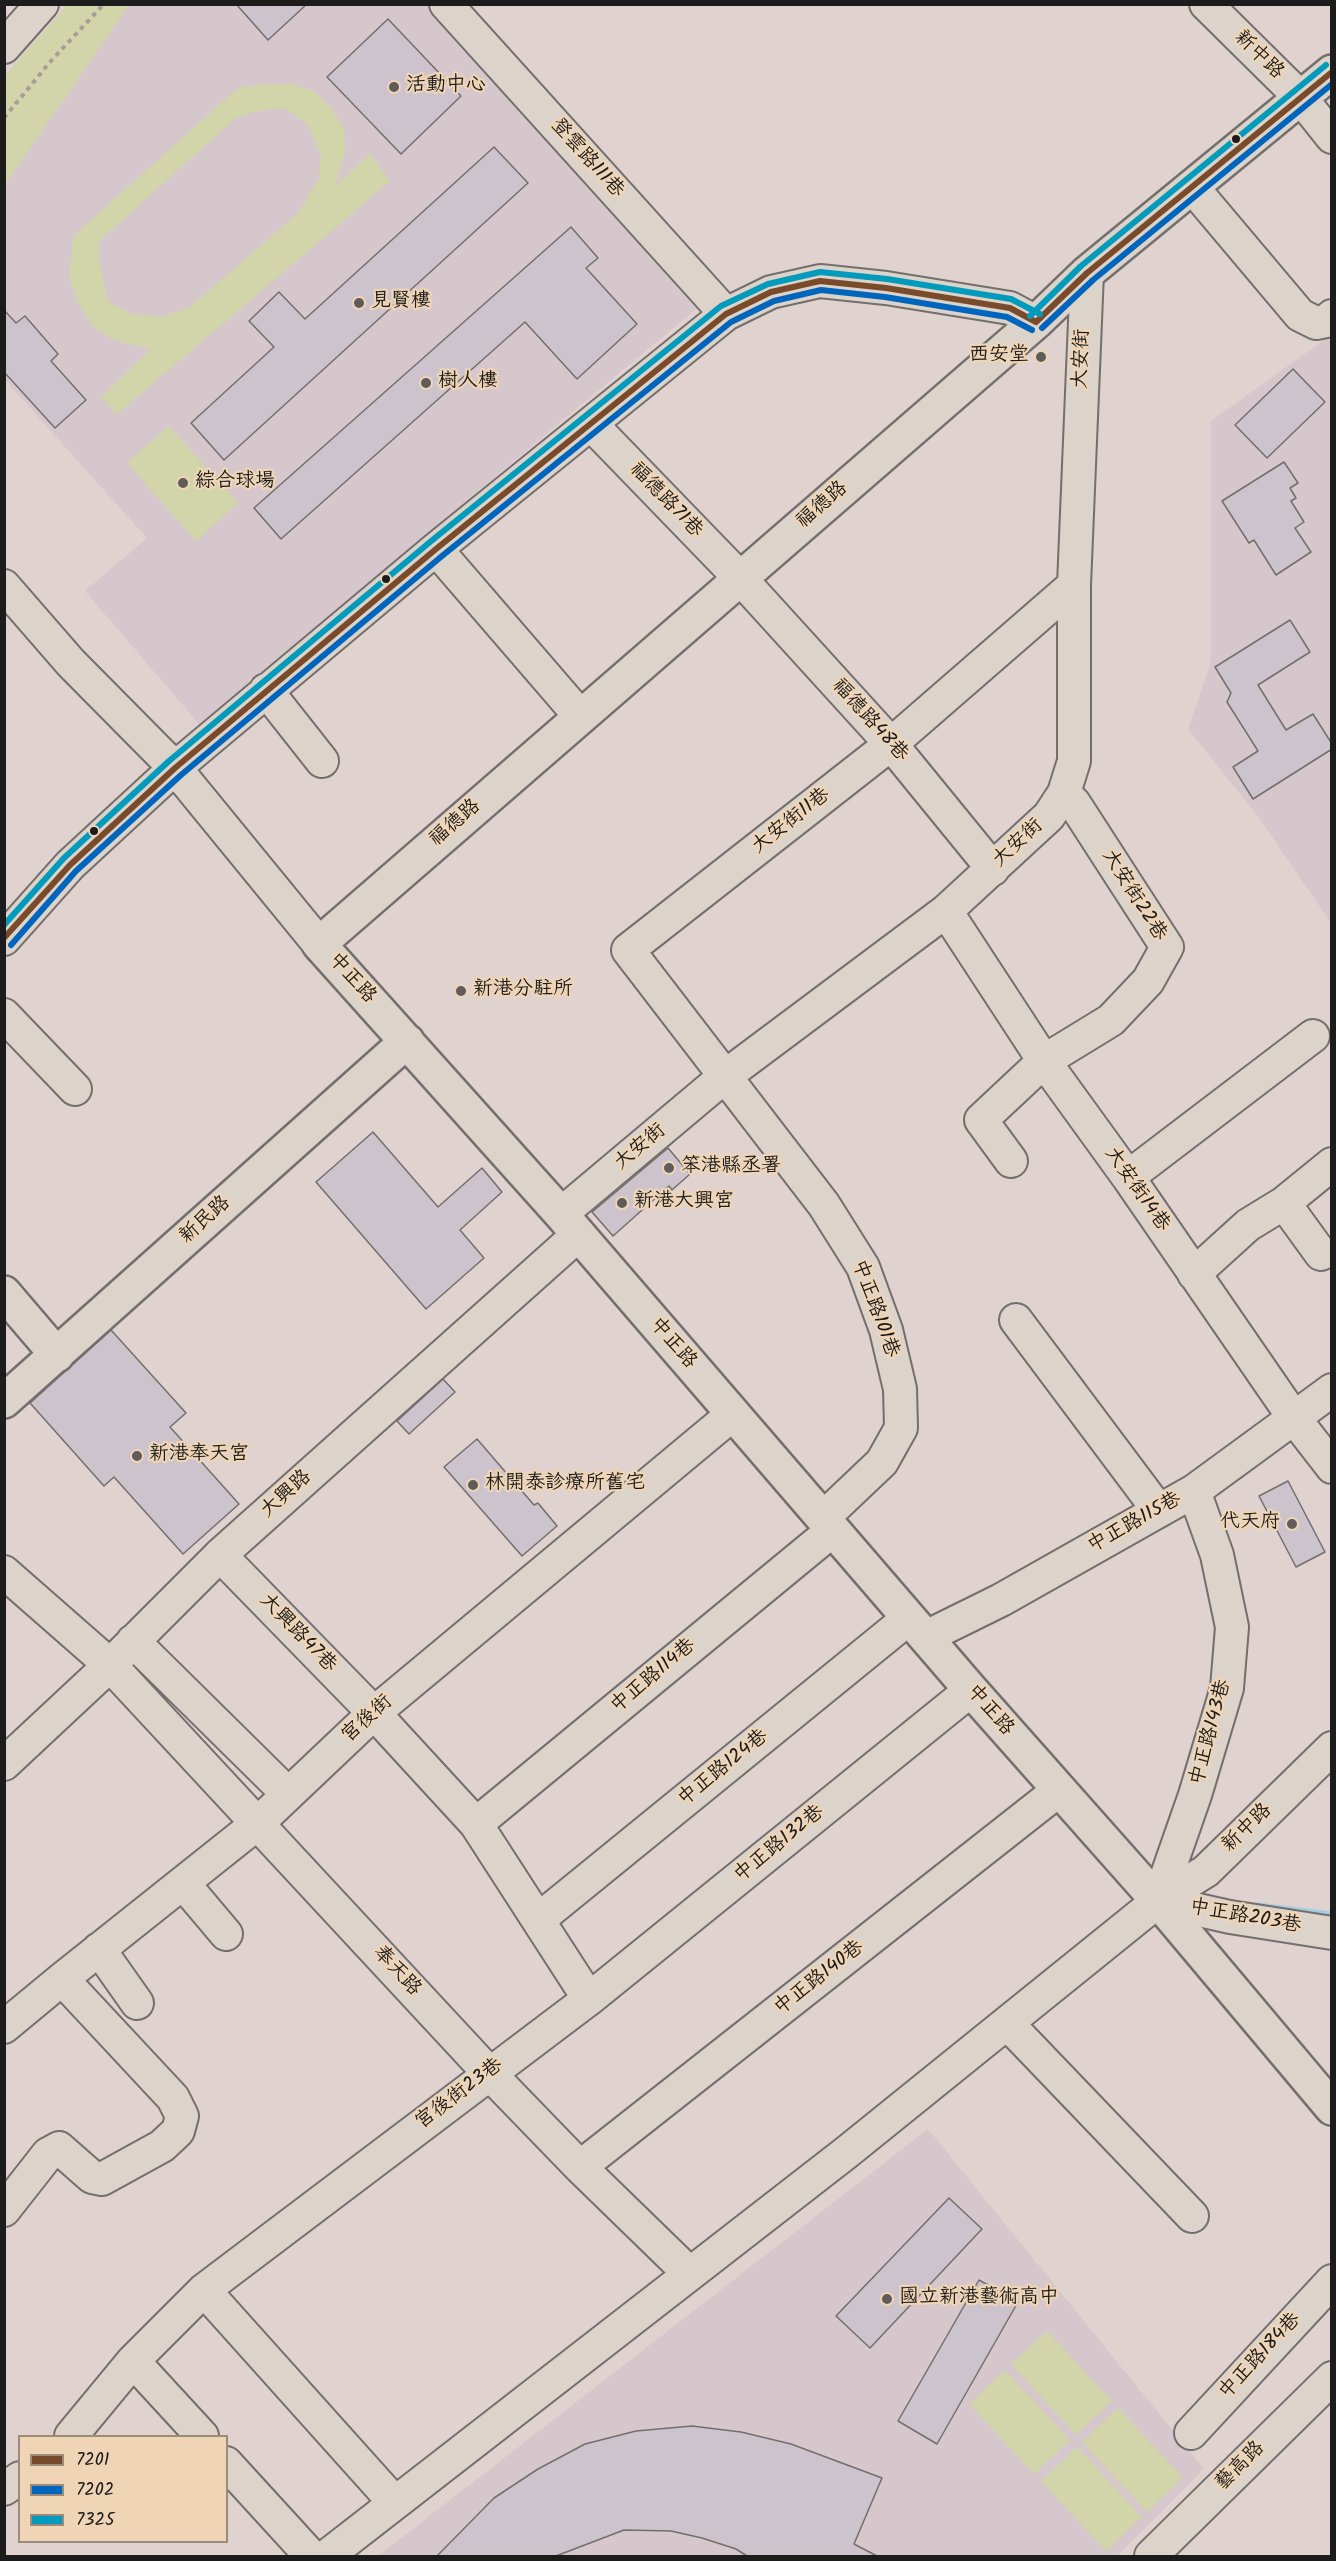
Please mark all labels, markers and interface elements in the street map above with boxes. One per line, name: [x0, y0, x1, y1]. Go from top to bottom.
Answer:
street label: 新中路: [1228, 27, 1288, 85]
place label: 活動中心: [406, 75, 486, 99]
marker: 活動中心: [387, 80, 401, 94]
street label: 登雲路111巷: [544, 114, 628, 204]
unlabelled marker: [1230, 133, 1242, 145]
place label: 見賢樓: [371, 291, 431, 315]
marker: 見賢樓: [352, 296, 366, 310]
street label: 大安街: [1070, 329, 1096, 389]
place label: 西安堂: [969, 345, 1029, 369]
marker: 西安堂: [1034, 350, 1048, 364]
place label: 樹人樓: [438, 371, 498, 395]
marker: 樹人樓: [419, 376, 433, 390]
street label: 福德路71巷: [623, 458, 707, 544]
place label: 綜合球場: [195, 471, 275, 495]
marker: 綜合球場: [176, 476, 190, 490]
street label: 福德路: [792, 477, 854, 535]
unlabelled marker: [380, 573, 392, 585]
street label: 福德路48巷: [826, 675, 912, 767]
street label: 大安街11巷: [748, 784, 836, 860]
street label: 福德路: [425, 795, 487, 853]
street label: 大安街: [989, 815, 1049, 873]
unlabelled marker: [88, 825, 100, 837]
street label: 大安街22巷: [1095, 846, 1171, 946]
street label: 中正路: [322, 949, 380, 1009]
place label: 新港分駐所: [473, 979, 573, 1003]
marker: 新港分駐所: [454, 984, 468, 998]
street label: 大安街: [610, 1120, 672, 1176]
street label: 大安街14巷: [1098, 1143, 1174, 1237]
place label: 笨港縣丞署: [681, 1156, 781, 1180]
marker: 笨港縣丞署: [662, 1161, 676, 1175]
place label: 新港大興宮: [634, 1191, 734, 1215]
street label: 新民路: [176, 1192, 236, 1250]
marker: 新港大興宮: [615, 1196, 629, 1210]
street label: 中正路101巷: [845, 1257, 903, 1361]
street label: 中正路: [643, 1313, 701, 1375]
place label: 新港奉天宮: [149, 1444, 249, 1468]
marker: 新港奉天宮: [130, 1449, 144, 1463]
street label: 大興路: [257, 1466, 317, 1524]
place label: 林開泰診療所舊宅: [485, 1473, 645, 1497]
marker: 林開泰診療所舊宅: [466, 1478, 480, 1492]
street label: 中正路115巷: [1084, 1488, 1186, 1560]
place label: 代天府: [1220, 1512, 1280, 1536]
marker: 代天府: [1285, 1517, 1299, 1531]
street label: 大興路47巷: [254, 1590, 340, 1678]
street label: 中正路114巷: [607, 1635, 701, 1719]
street label: 中正路143巷: [1186, 1677, 1238, 1789]
street label: 中正路: [960, 1680, 1018, 1742]
street label: 宮後街: [338, 1691, 398, 1749]
street label: 中正路124巷: [674, 1725, 774, 1813]
street label: 新中路: [1218, 1800, 1278, 1858]
street label: 中正路132巷: [730, 1801, 830, 1889]
street label: 中正路203巷: [1187, 1896, 1303, 1940]
street label: 中正路140巷: [770, 1937, 870, 2021]
street label: 奉天路: [367, 1942, 425, 2002]
street label: 宮後街23巷: [412, 2054, 508, 2136]
place label: 國立新港藝術高中: [899, 2287, 1059, 2311]
marker: 國立新港藝術高中: [880, 2292, 894, 2306]
street label: 中正路184巷: [1215, 2309, 1307, 2405]
legend: [18, 2435, 228, 2543]
street label: 藝高路: [1211, 2437, 1271, 2497]
text: 7201: [76, 2446, 109, 2475]
text: 7202: [76, 2476, 114, 2505]
text: 7325: [76, 2506, 115, 2535]

